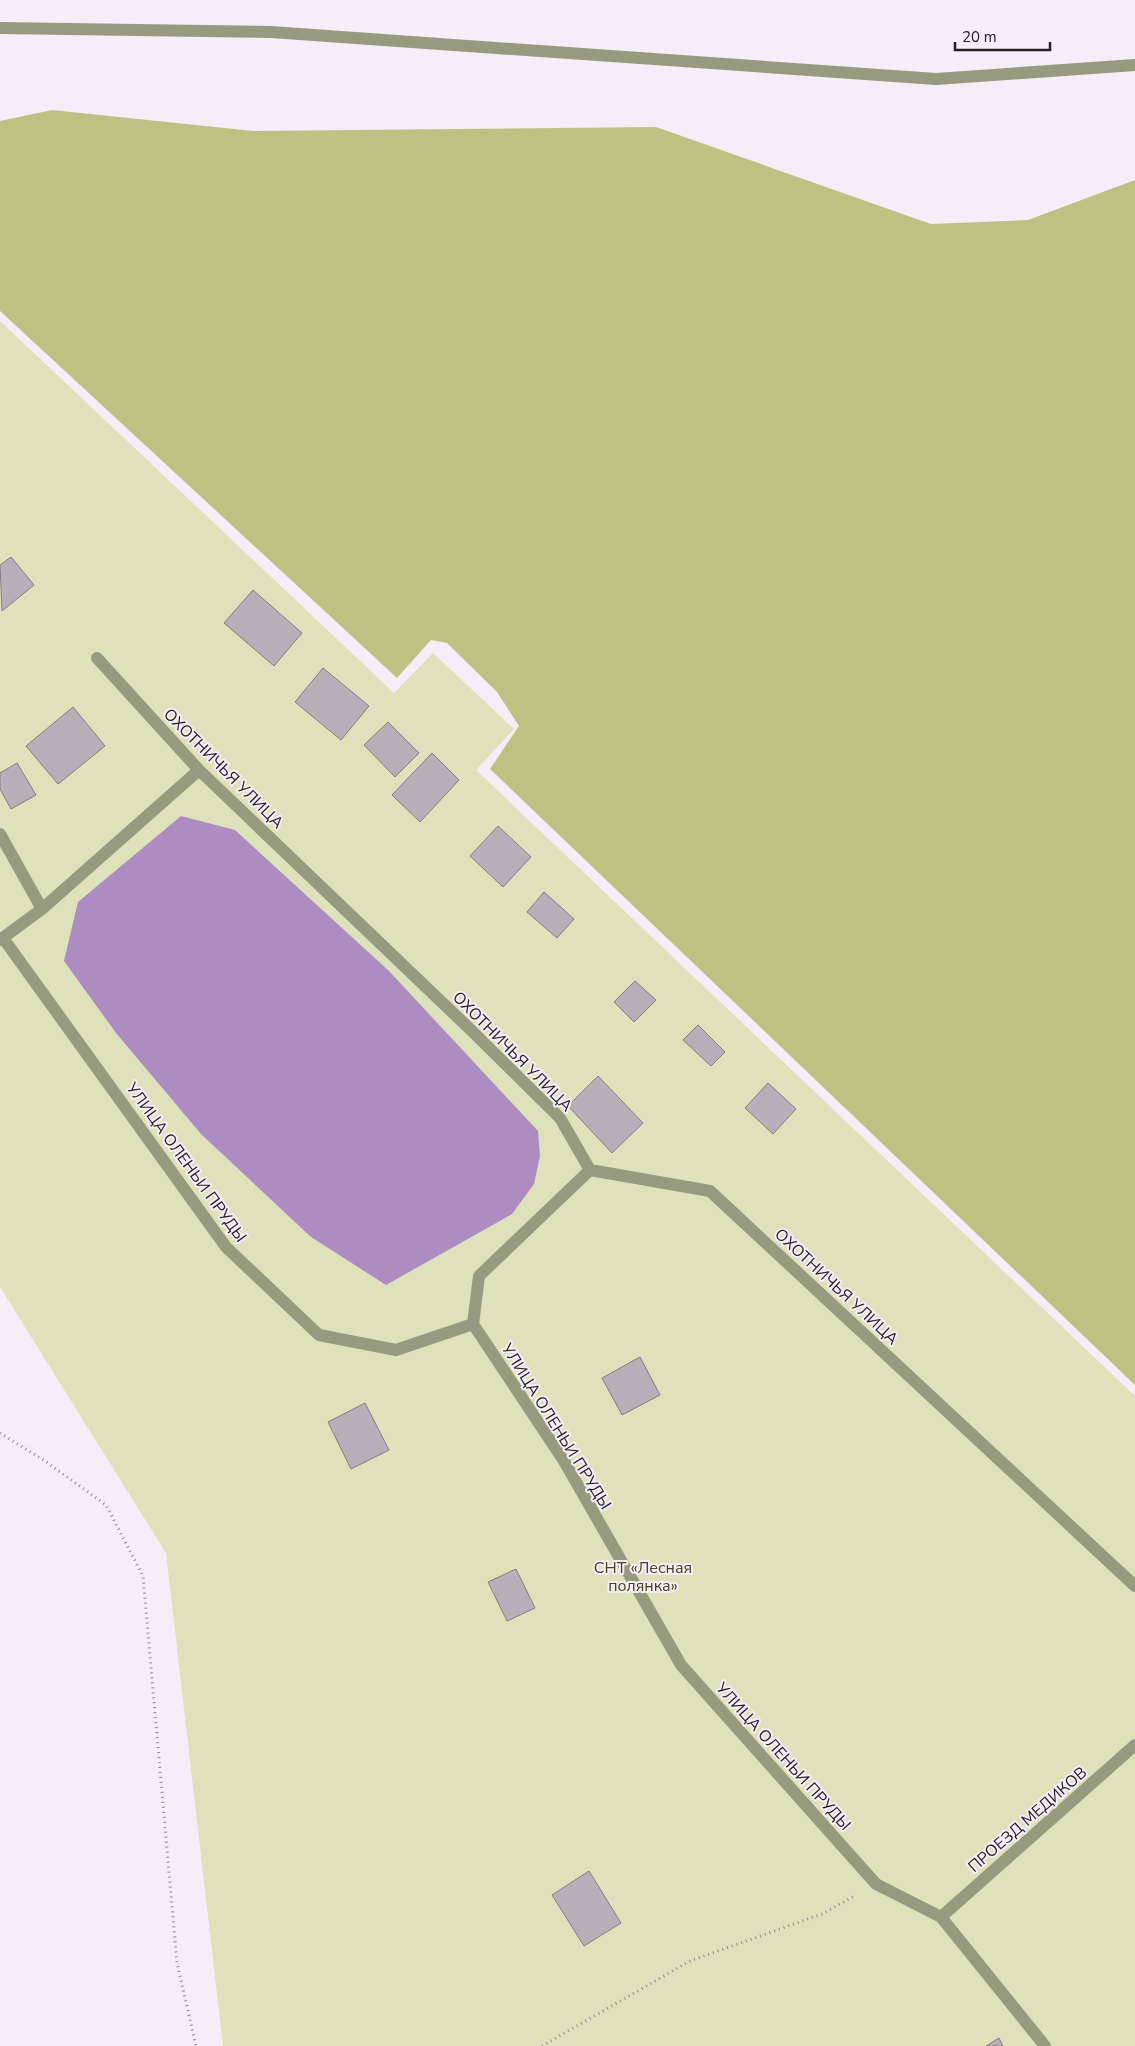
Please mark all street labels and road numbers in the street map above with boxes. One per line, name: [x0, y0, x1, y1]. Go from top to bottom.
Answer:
street label: ОХОТНИЧЬЯ УЛИЦА: [158, 704, 288, 834]
street label: ОХОТНИЧЬЯ УЛИЦА: [447, 987, 577, 1117]
street label: УЛИЦА ОЛЕНЬИ ПРУДЫ: [120, 1078, 252, 1247]
street label: ОХОТНИЧЬЯ УЛИЦА: [770, 1224, 903, 1350]
street label: УЛИЦА ОЛЕНЬИ ПРУДЫ: [495, 1338, 616, 1514]
street label: УЛИЦА ОЛЕНЬИ ПРУДЫ: [710, 1677, 856, 1835]
street label: ПРОЕЗД МЕДИКОВ: [963, 1762, 1092, 1878]

